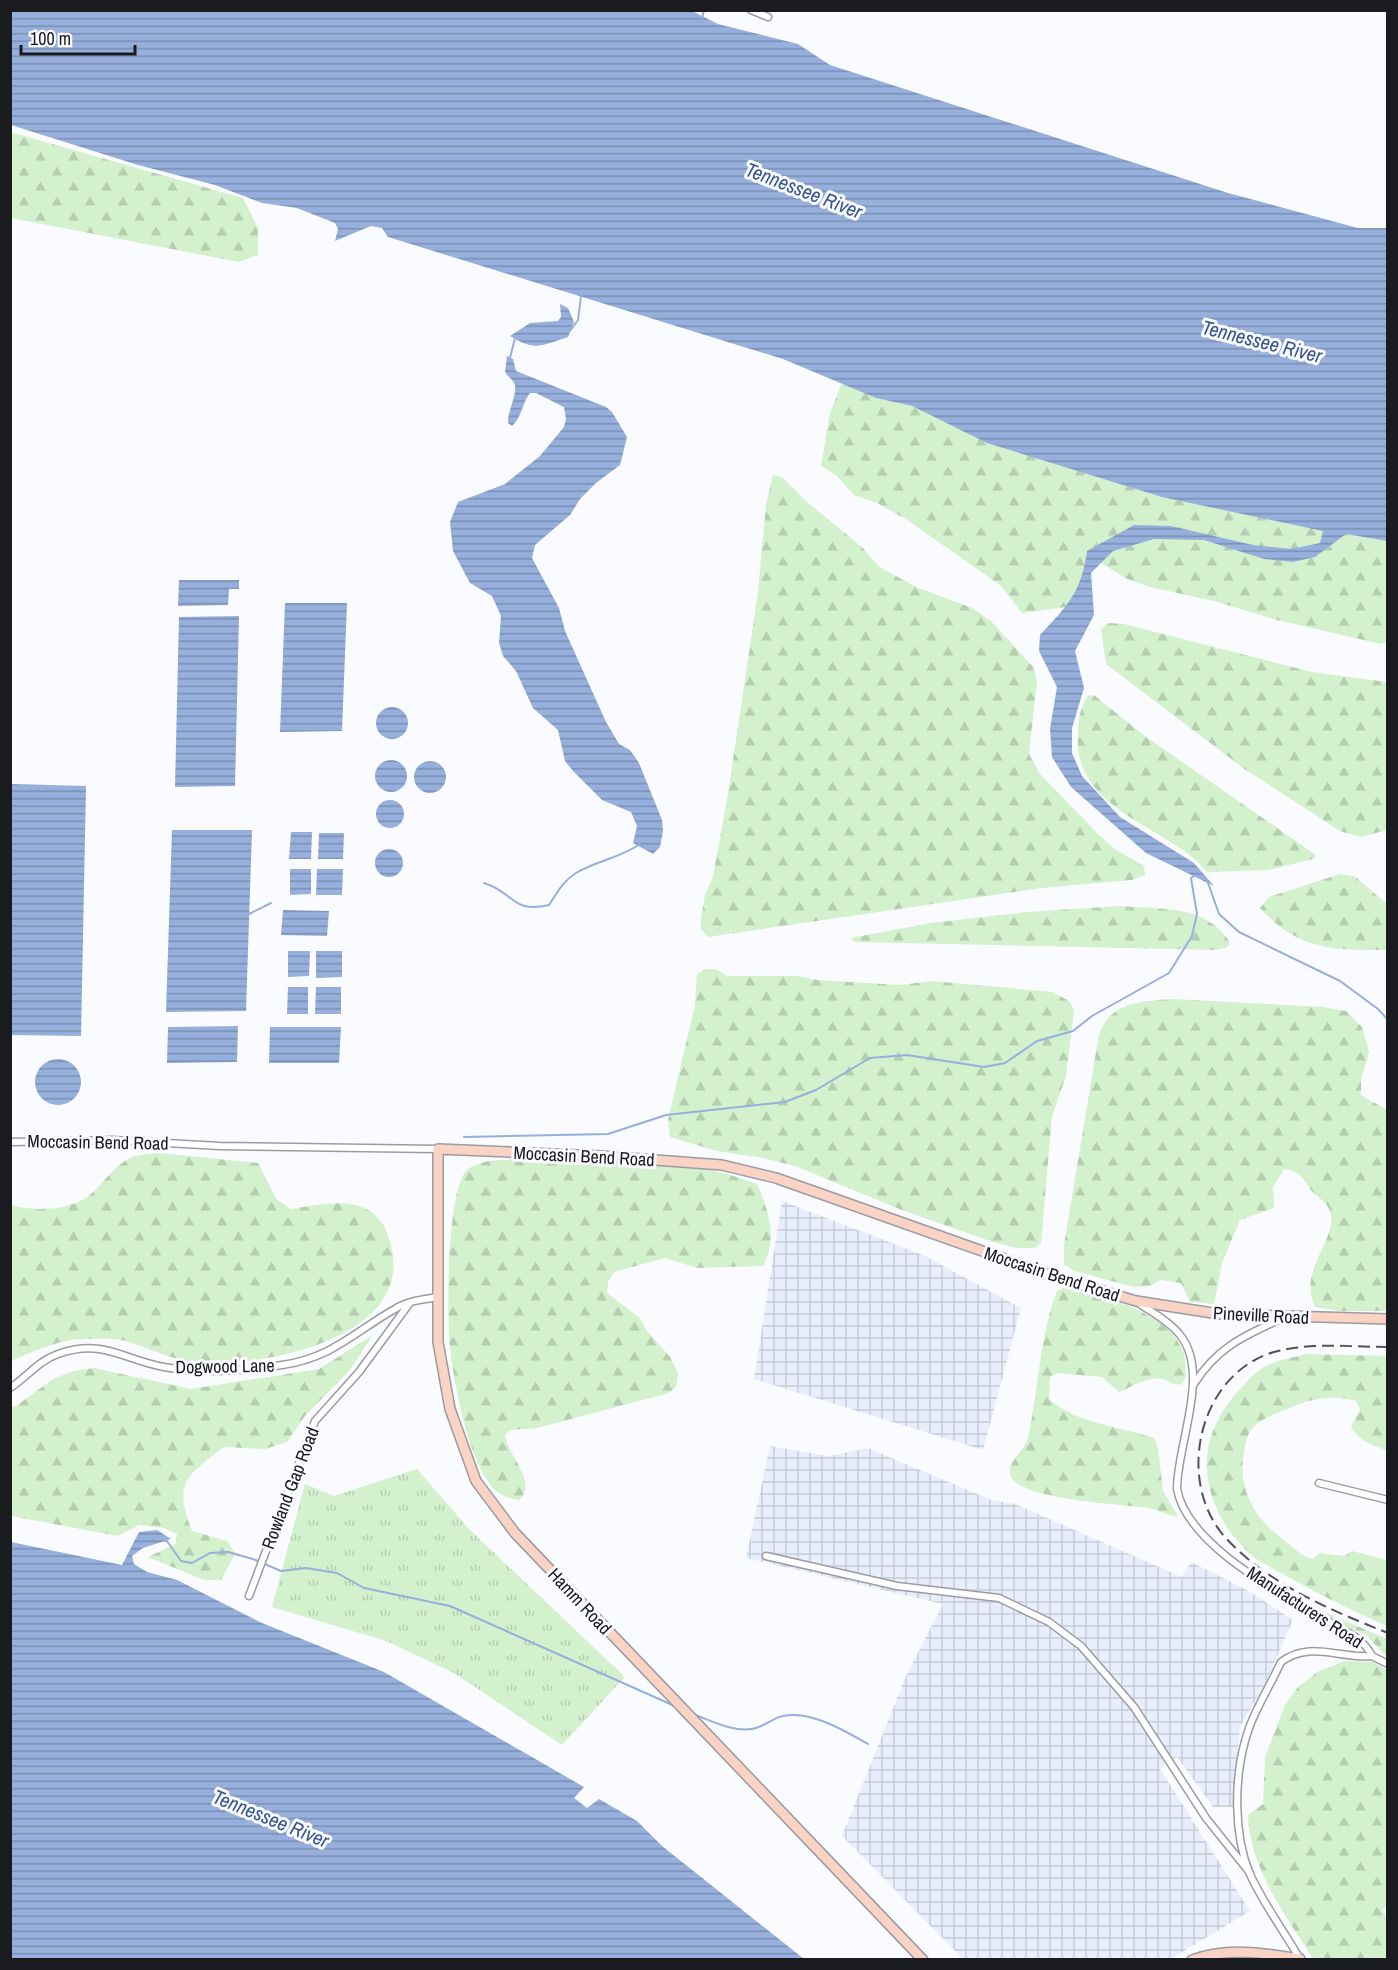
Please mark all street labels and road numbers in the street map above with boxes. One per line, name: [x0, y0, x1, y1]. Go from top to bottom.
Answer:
street label: Moccasin Bend Road: [27, 1128, 169, 1156]
street label: Moccasin Bend Road: [513, 1140, 655, 1172]
street label: Moccasin Bend Road: [981, 1240, 1123, 1308]
street label: Pineville Road: [1212, 1300, 1310, 1330]
street label: Dogwood Lane: [175, 1353, 275, 1379]
street label: Rowland Gap Road: [255, 1423, 325, 1553]
street label: Manufacturers Road: [1242, 1560, 1368, 1654]
street label: Hamm Road: [543, 1562, 617, 1640]

